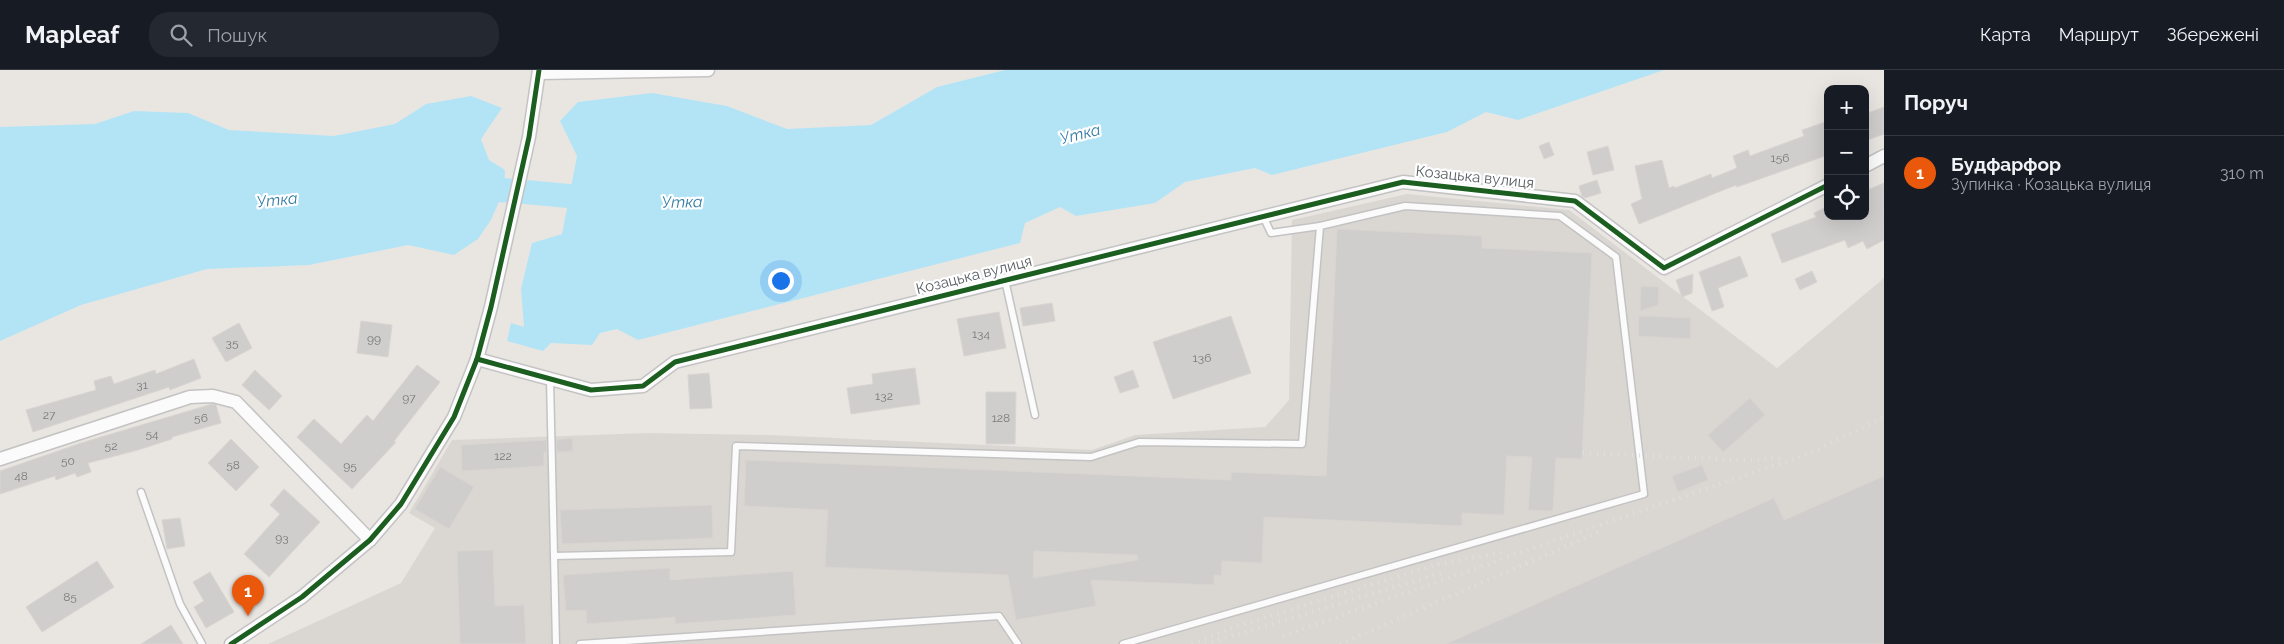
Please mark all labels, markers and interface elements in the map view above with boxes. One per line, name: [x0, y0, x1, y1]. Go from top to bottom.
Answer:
search box: [149, 12, 499, 57]
text: Mapleaf: [25, 20, 119, 49]
icon: search: [167, 21, 195, 49]
text: Пошук: [207, 24, 267, 46]
text: Карта: [1980, 24, 2031, 45]
text: Маршрут: [2059, 24, 2139, 45]
text: Збережені: [2167, 24, 2259, 45]
map controls: [1824, 85, 1869, 220]
button: +: [1824, 85, 1869, 130]
text: Поруч: [1904, 90, 1968, 115]
water label: Утка: [1058, 120, 1103, 148]
button: −: [1824, 130, 1869, 175]
house number: 156: [1771, 151, 1789, 165]
text: Будфарфор: [1951, 153, 2061, 175]
street label: Козацька вулиця: [1415, 162, 1535, 192]
text: 1: [1916, 164, 1924, 183]
text: 310 m: [2220, 164, 2264, 183]
button: locate: [1824, 175, 1869, 220]
text: Зупинка · Козацька вулиця: [1951, 175, 2151, 194]
water label: Утка: [256, 188, 299, 212]
water label: Утка: [661, 192, 703, 212]
street label: Козацька вулиця: [914, 252, 1034, 298]
your location: [768, 268, 794, 294]
house number: 134: [972, 327, 990, 341]
house number: 99: [367, 332, 381, 346]
house number: 35: [226, 336, 239, 350]
house number: 136: [1193, 351, 1211, 365]
house number: 31: [136, 378, 148, 392]
house number: 132: [875, 389, 893, 403]
house number: 97: [402, 391, 416, 405]
house number: 27: [43, 408, 56, 422]
house number: 56: [194, 411, 208, 425]
house number: 128: [992, 411, 1010, 425]
house number: 54: [145, 427, 159, 441]
house number: 52: [105, 439, 117, 453]
house number: 122: [494, 449, 512, 463]
house number: 50: [61, 454, 75, 468]
house number: 58: [226, 458, 240, 472]
house number: 95: [343, 459, 357, 473]
house number: 48: [14, 469, 28, 483]
house number: 93: [275, 531, 289, 545]
pin: 1: [232, 575, 264, 616]
house number: 85: [63, 590, 77, 604]

